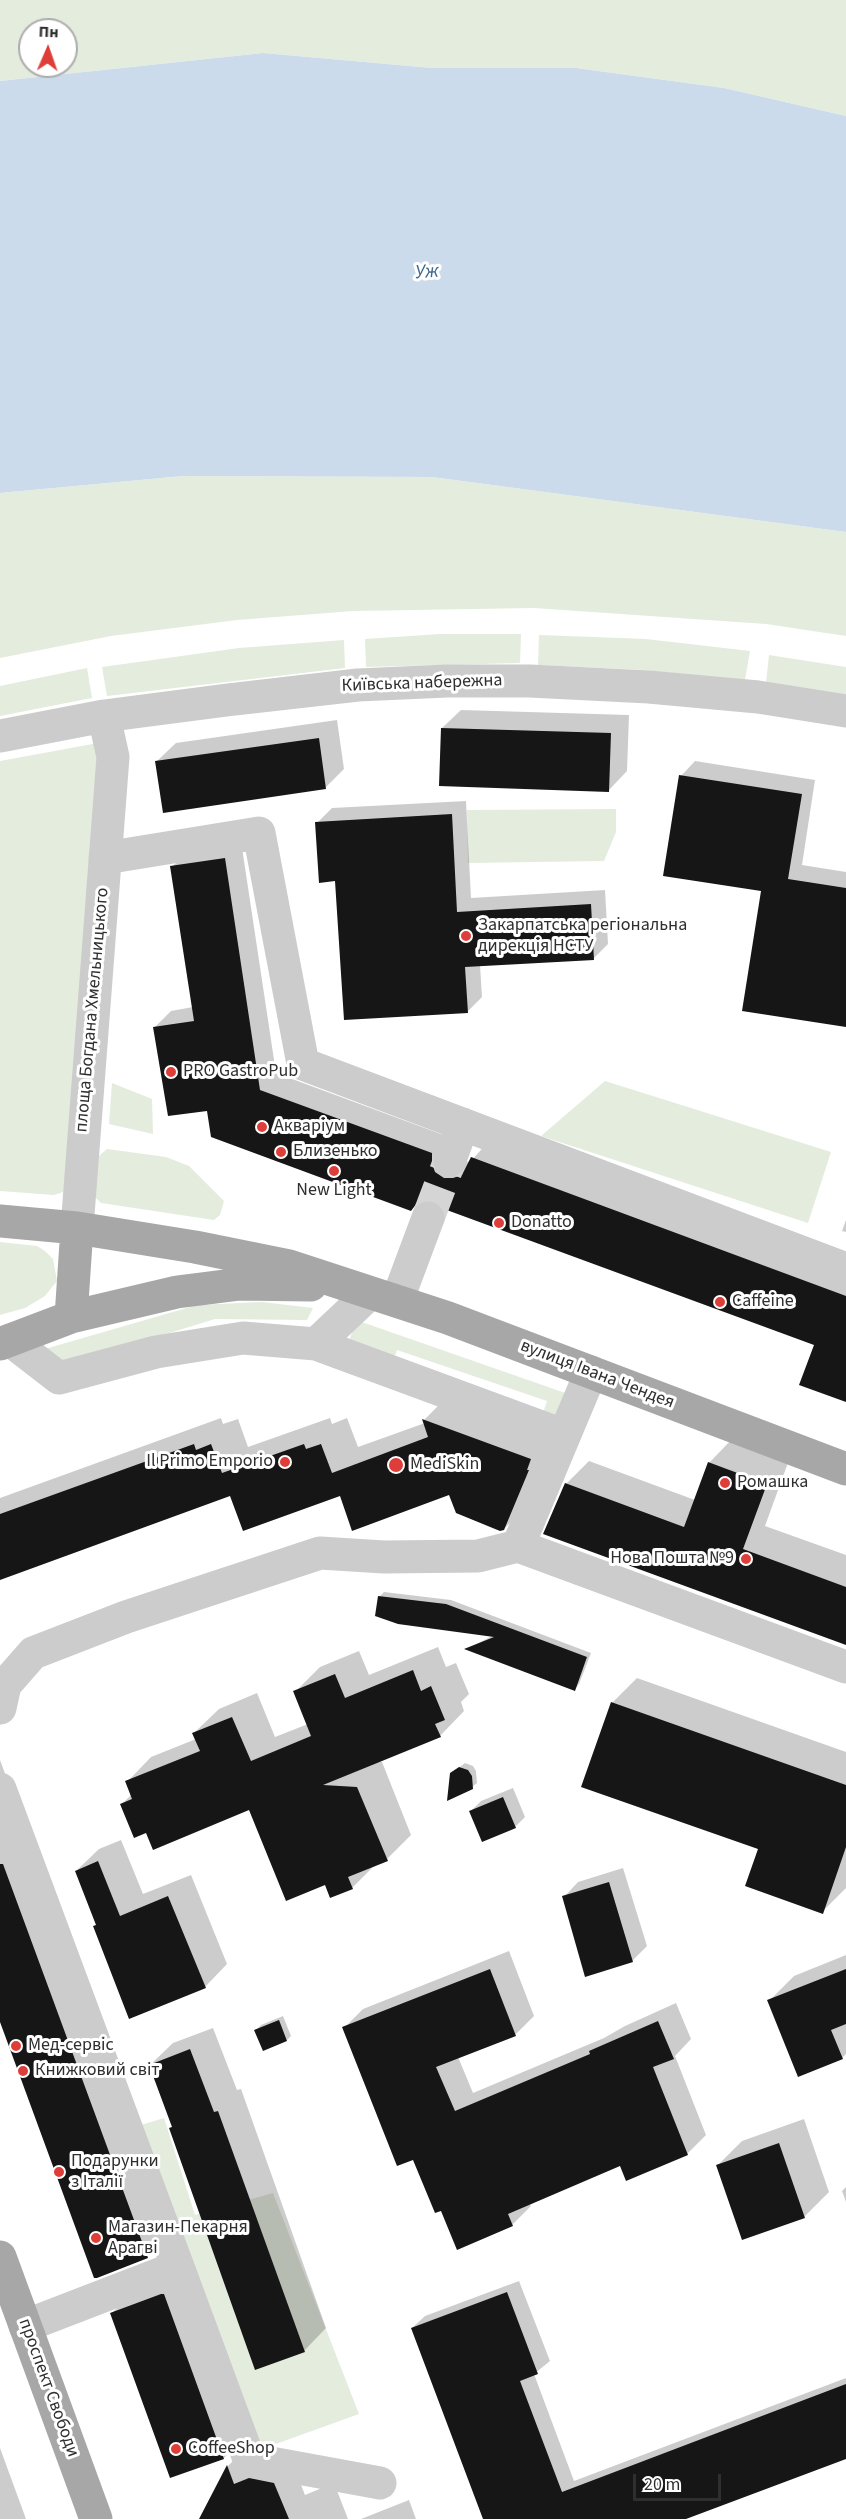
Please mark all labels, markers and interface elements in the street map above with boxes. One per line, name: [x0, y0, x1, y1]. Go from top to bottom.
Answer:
north arrow: [18, 18, 78, 78]
text: Пн: [38, 21, 59, 43]
water label: Уж: [414, 260, 440, 286]
street label: Київська набережна: [341, 670, 503, 698]
street label: площа Богдана Хмельницького: [72, 887, 114, 1133]
place label: Закарпатська регіональна дирекція НСТУ: [478, 915, 687, 958]
marker: Закарпатська регіональна дирекція НСТУ: [459, 929, 473, 943]
place label: PRO GastroPub: [183, 1061, 298, 1083]
marker: PRO GastroPub: [164, 1065, 178, 1079]
place label: Акваріум: [274, 1116, 345, 1138]
marker: Акваріум: [255, 1120, 269, 1134]
place label: Близенько: [293, 1141, 378, 1163]
marker: Близенько: [274, 1145, 288, 1159]
marker: New Light: [327, 1164, 341, 1178]
place label: New Light: [296, 1180, 372, 1202]
place label: Donatto: [511, 1212, 572, 1234]
marker: Donatto: [492, 1216, 506, 1230]
place label: Caffeine: [732, 1291, 794, 1313]
marker: Caffeine: [713, 1295, 727, 1309]
street label: вулиця Івана Чендея: [517, 1336, 677, 1414]
place label: Il Primo Emporio: [146, 1451, 273, 1473]
place label: MediSkin: [410, 1454, 479, 1476]
marker: Il Primo Emporio: [278, 1455, 292, 1469]
marker: MediSkin: [387, 1456, 405, 1474]
place label: Ромашка: [737, 1472, 808, 1494]
marker: Ромашка: [718, 1476, 732, 1490]
place label: Нова Пошта №9: [610, 1548, 734, 1570]
marker: Нова Пошта №9: [739, 1552, 753, 1566]
place label: Мед-сервіс: [28, 2035, 114, 2057]
marker: Мед-сервіс: [9, 2039, 23, 2053]
place label: Книжковий світ: [35, 2060, 160, 2082]
marker: Книжковий світ: [16, 2064, 30, 2078]
place label: Подарунки з Італії: [71, 2151, 159, 2194]
marker: Подарунки з Італії: [52, 2165, 66, 2179]
place label: Магазин-Пекарня Арагві: [108, 2217, 248, 2260]
marker: Магазин-Пекарня Арагві: [89, 2231, 103, 2245]
street label: проспект Свободи: [13, 2316, 83, 2460]
place label: CoffeeShop: [188, 2438, 275, 2460]
marker: CoffeeShop: [169, 2442, 183, 2456]
scale bar: [636, 2462, 724, 2500]
text: 20 m: [644, 2472, 680, 2497]

